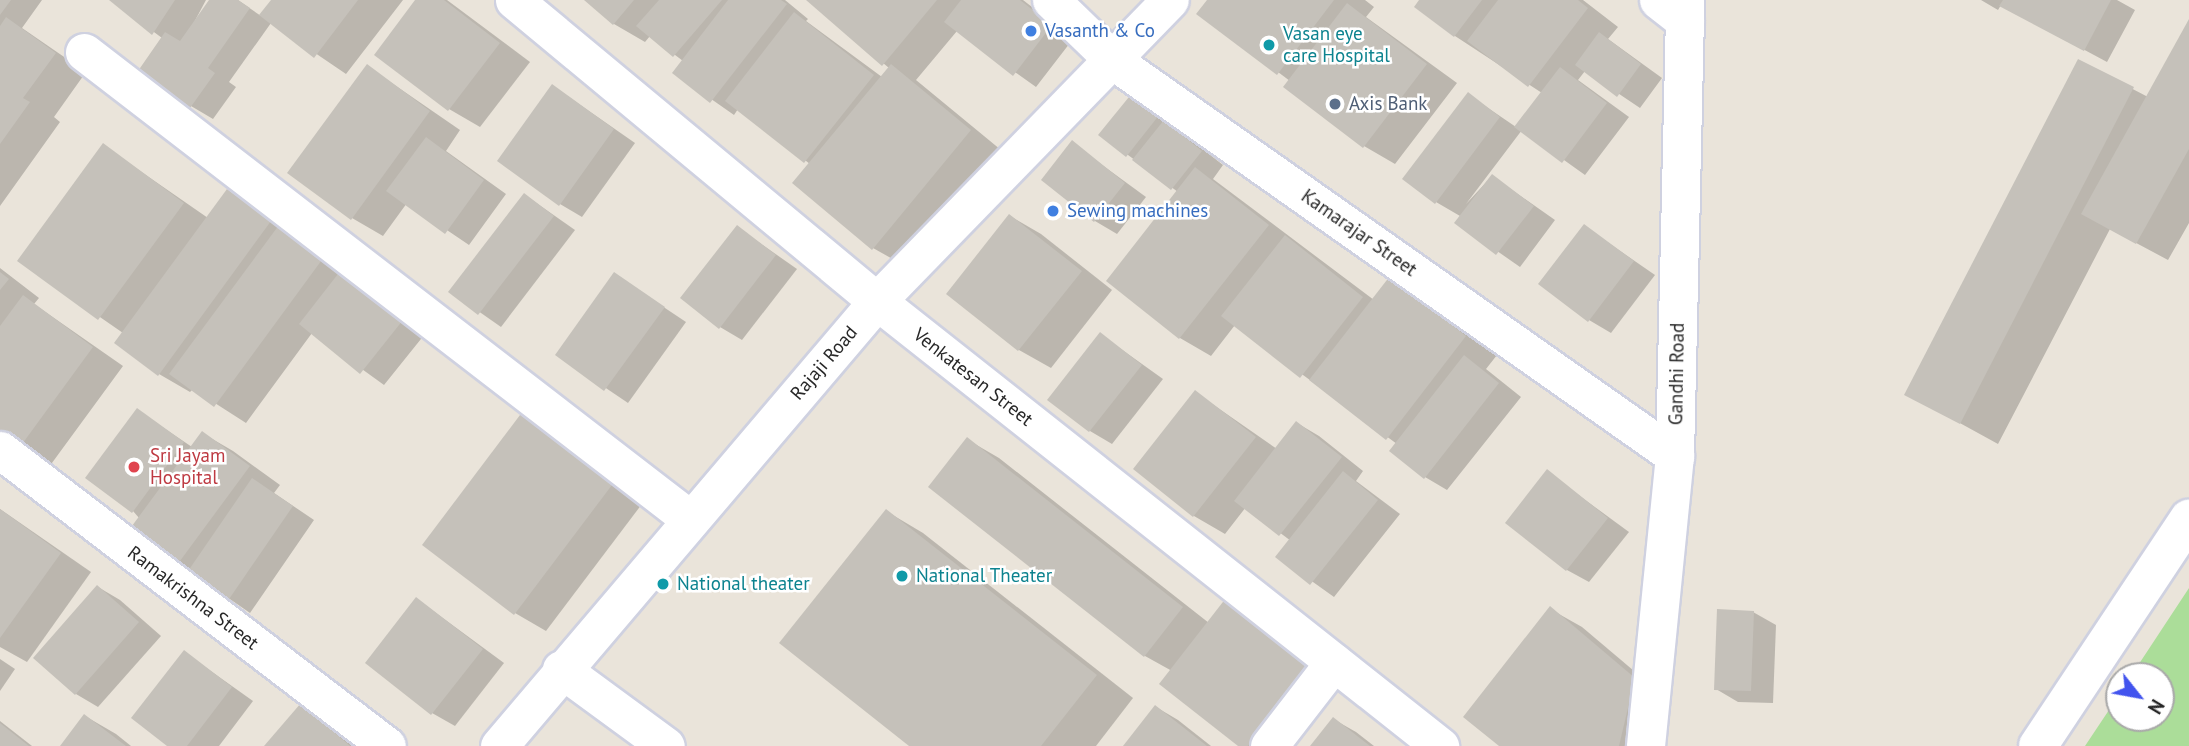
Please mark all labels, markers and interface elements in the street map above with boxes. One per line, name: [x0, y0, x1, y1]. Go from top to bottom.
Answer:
place label: Vasanth & Co: [1045, 20, 1155, 42]
marker: Vasanth & Co: [1023, 23, 1039, 39]
place label: Vasan eye care Hospital: [1283, 23, 1390, 67]
marker: Vasan eye care Hospital: [1261, 37, 1277, 53]
place label: Axis Bank: [1349, 93, 1427, 115]
marker: Axis Bank: [1327, 96, 1343, 112]
street label: Kamarajar Street: [1297, 185, 1421, 281]
place label: Sewing machines: [1067, 200, 1208, 222]
marker: Sewing machines: [1045, 203, 1061, 219]
street label: Rajaji Road: [786, 321, 862, 405]
street label: Venkatesan Street: [909, 323, 1037, 431]
street label: Gandhi Road: [1665, 323, 1689, 425]
place label: Sri Jayam Hospital: [150, 445, 225, 489]
marker: Sri Jayam Hospital: [124, 457, 144, 477]
street label: Ramakrishna Street: [123, 541, 263, 655]
place label: National Theater: [916, 565, 1053, 587]
marker: National Theater: [894, 568, 910, 584]
place label: National theater: [677, 573, 810, 595]
marker: National theater: [655, 576, 671, 592]
north arrow: [2105, 662, 2175, 732]
text: N: [2143, 695, 2170, 718]

